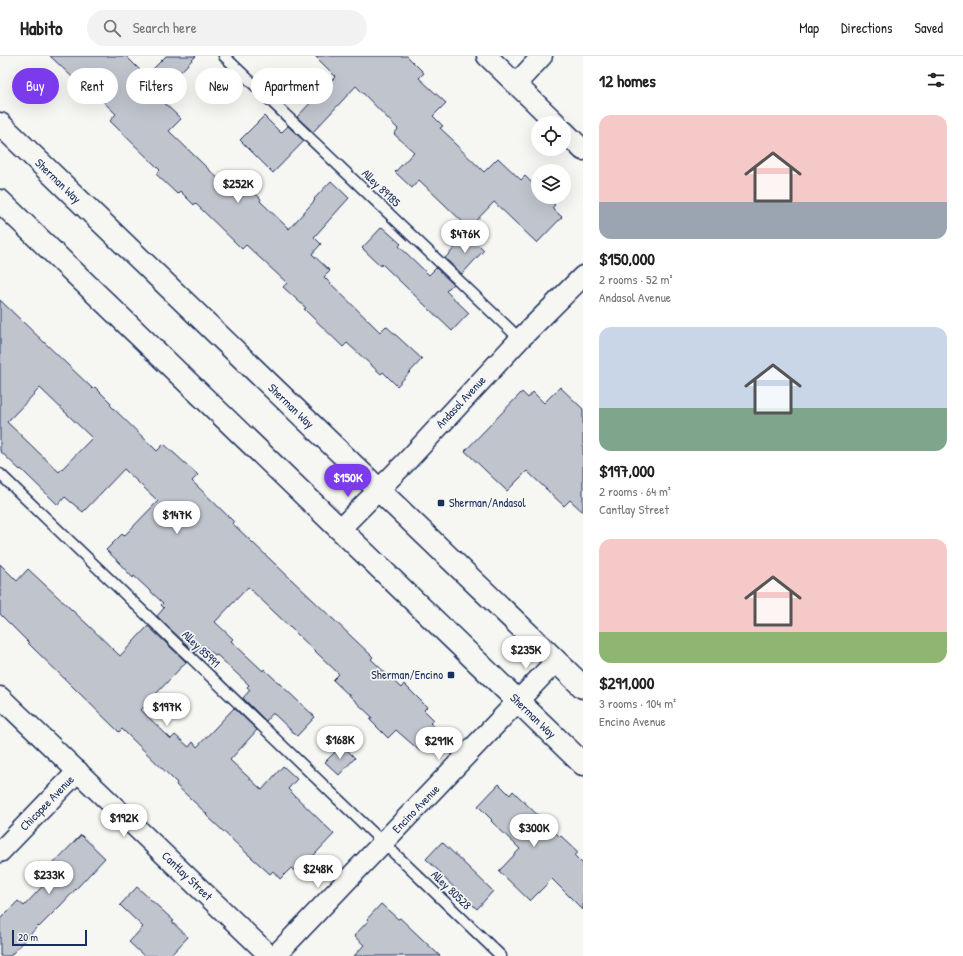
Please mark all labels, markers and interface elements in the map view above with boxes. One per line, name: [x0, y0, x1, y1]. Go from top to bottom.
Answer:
search box: [87, 10, 367, 46]
text: Habito: [20, 15, 63, 41]
icon: search: [101, 17, 123, 39]
text: Search here: [133, 17, 197, 38]
text: Map: [799, 18, 819, 37]
text: Directions: [841, 18, 892, 37]
text: Saved: [914, 18, 943, 37]
chip: Buy: [12, 68, 59, 104]
chip: Rent: [67, 68, 118, 104]
chip: Filters: [126, 68, 187, 104]
chip: New: [195, 68, 243, 104]
chip: Apartment: [251, 68, 333, 104]
text: 12 homes: [599, 69, 656, 92]
icon: filters: [925, 69, 947, 91]
map controls: [531, 116, 571, 204]
button: locate: [531, 116, 571, 156]
icon: home: [737, 141, 809, 213]
street label: Sherman Way: [32, 154, 85, 207]
button: layers: [531, 164, 571, 204]
street label: Alley 89185: [358, 165, 404, 210]
pin: $252K: [210, 170, 266, 204]
text: $252K: [222, 174, 254, 192]
pin: $476K: [437, 220, 493, 254]
text: $476K: [450, 224, 480, 242]
text: $150,000: [599, 247, 655, 270]
text: 2 rooms · 52 m²: [599, 270, 672, 288]
text: Andasol Avenue: [599, 288, 671, 306]
icon: home: [737, 353, 809, 425]
street label: Andasol Avenue: [432, 371, 490, 432]
street label: Sherman Way: [265, 379, 318, 432]
text: $197,000: [599, 459, 655, 482]
pin: $150K: [320, 464, 376, 498]
text: $150K: [333, 468, 363, 486]
text: 2 rooms · 64 m²: [599, 482, 671, 500]
place label: Sherman/Andasol: [449, 494, 526, 511]
marker: Sherman/Andasol: [436, 498, 446, 508]
text: Cantlay Street: [599, 500, 669, 518]
pin: $147K: [149, 501, 205, 535]
text: $147K: [162, 505, 192, 523]
icon: home: [737, 565, 809, 637]
street label: Alley 85991: [179, 626, 224, 671]
pin: $235K: [498, 636, 554, 670]
text: $235K: [511, 640, 541, 658]
place label: Sherman/Encino: [371, 666, 443, 683]
marker: Sherman/Encino: [446, 670, 456, 680]
text: $291,000: [599, 671, 654, 694]
street label: Sherman Way: [507, 689, 560, 742]
pin: $197K: [139, 693, 195, 727]
text: 3 rooms · 104 m²: [599, 694, 676, 712]
text: $197K: [152, 697, 182, 715]
text: Encino Avenue: [599, 712, 666, 730]
pin: $168K: [312, 726, 368, 760]
pin: $291K: [411, 727, 467, 761]
text: $168K: [326, 730, 354, 748]
text: $291K: [425, 731, 453, 749]
street label: Chicopee Avenue: [16, 771, 78, 834]
street label: Encino Avenue: [388, 780, 443, 837]
pin: $192K: [96, 804, 152, 838]
text: $192K: [110, 808, 138, 826]
pin: $300K: [506, 814, 562, 848]
text: $300K: [519, 818, 549, 836]
street label: Cantlay Street: [158, 847, 217, 905]
pin: $248K: [290, 855, 346, 889]
text: $248K: [303, 859, 333, 877]
pin: $233K: [21, 861, 77, 895]
text: $233K: [33, 865, 65, 883]
street label: Alley 80528: [427, 866, 475, 913]
scale bar: [12, 928, 87, 947]
text: 20 m: [18, 930, 38, 944]

